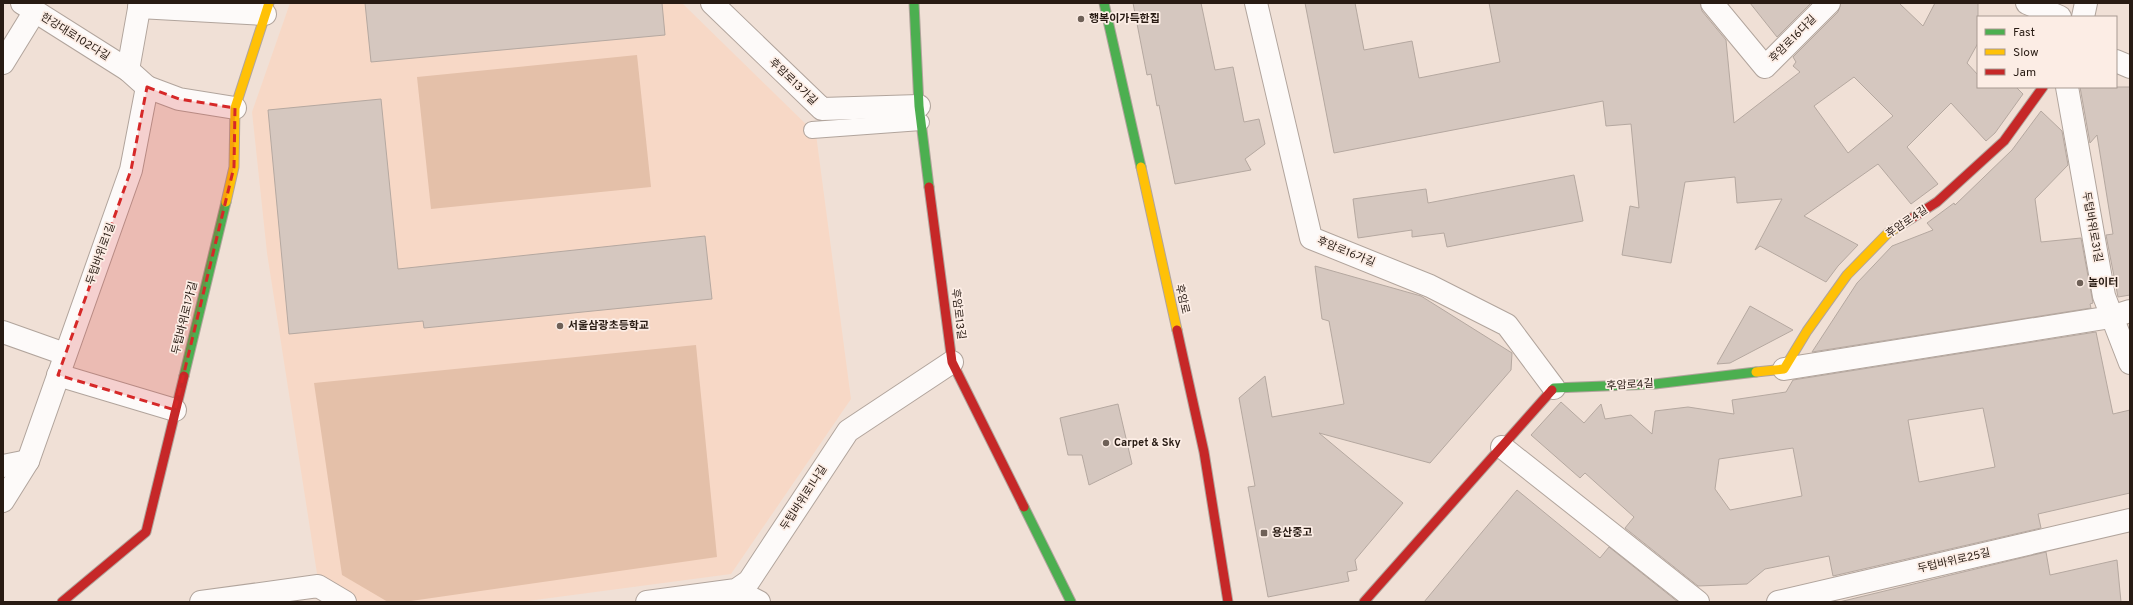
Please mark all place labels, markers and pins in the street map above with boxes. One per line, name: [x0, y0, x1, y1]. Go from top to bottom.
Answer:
place label: 행복이가득한집: [1089, 12, 1160, 26]
marker: 행복이가득한집: [1076, 14, 1086, 24]
place label: 놀이터: [2088, 276, 2118, 290]
marker: 놀이터: [2075, 278, 2085, 288]
place label: 서울삼광초등학교: [568, 319, 649, 333]
marker: 서울삼광초등학교: [555, 321, 565, 331]
place label: Carpet & Sky: [1114, 436, 1181, 450]
marker: Carpet & Sky: [1101, 438, 1111, 448]
place label: 용산중고: [1272, 526, 1312, 540]
marker: 용산중고: [1259, 528, 1269, 538]

